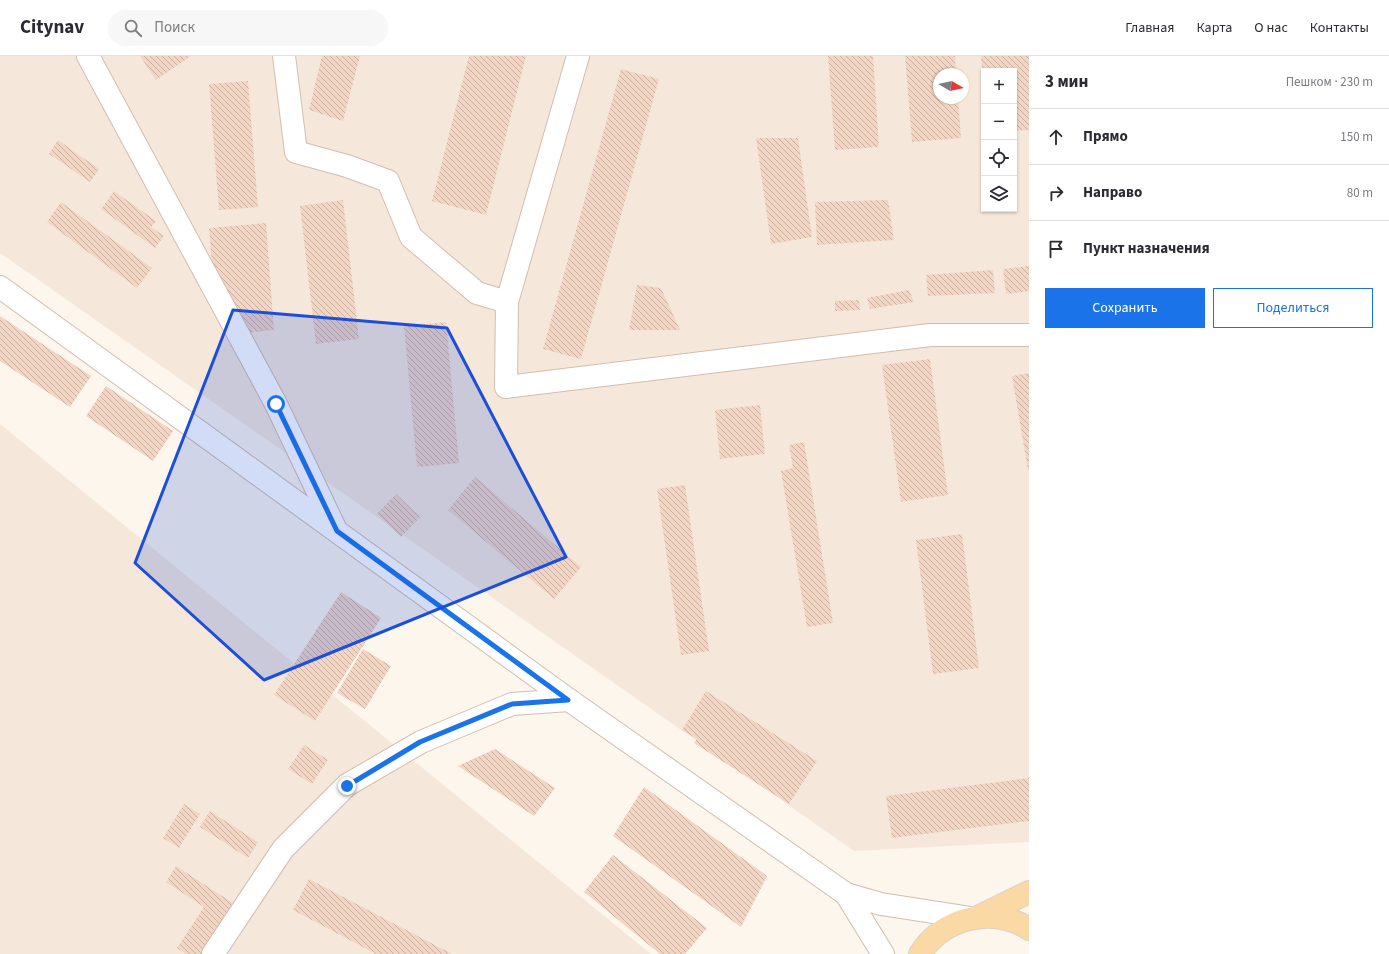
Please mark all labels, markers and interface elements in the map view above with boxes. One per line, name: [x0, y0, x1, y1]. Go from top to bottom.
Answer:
search box: [108, 10, 388, 46]
text: Citynav: [20, 14, 84, 41]
icon: search: [122, 17, 144, 39]
text: Поиск: [154, 17, 195, 38]
text: Главная: [1125, 18, 1174, 38]
text: Карта: [1196, 18, 1232, 38]
text: О нас: [1254, 18, 1288, 38]
text: Контакты: [1310, 18, 1369, 38]
north arrow: [933, 68, 969, 104]
map controls: [981, 68, 1017, 212]
button: +: [981, 68, 1017, 104]
text: 3 мин: [1045, 70, 1088, 94]
text: Пешком · 230 m: [1286, 73, 1373, 91]
button: −: [981, 104, 1017, 140]
icon: ahead: [1045, 126, 1067, 148]
text: Прямо: [1083, 126, 1128, 147]
text: 150 m: [1340, 128, 1373, 146]
button: locate: [981, 140, 1017, 176]
button: layers: [981, 176, 1017, 212]
icon: right: [1045, 182, 1067, 204]
text: Направо: [1083, 182, 1142, 203]
text: 80 m: [1347, 184, 1373, 202]
icon: arrive: [1045, 238, 1067, 260]
text: Пункт назначения: [1083, 238, 1210, 259]
button: Сохранить: [1045, 288, 1205, 328]
button: Поделиться: [1213, 288, 1373, 328]
route start: [267, 395, 285, 413]
route end: [338, 777, 356, 795]

